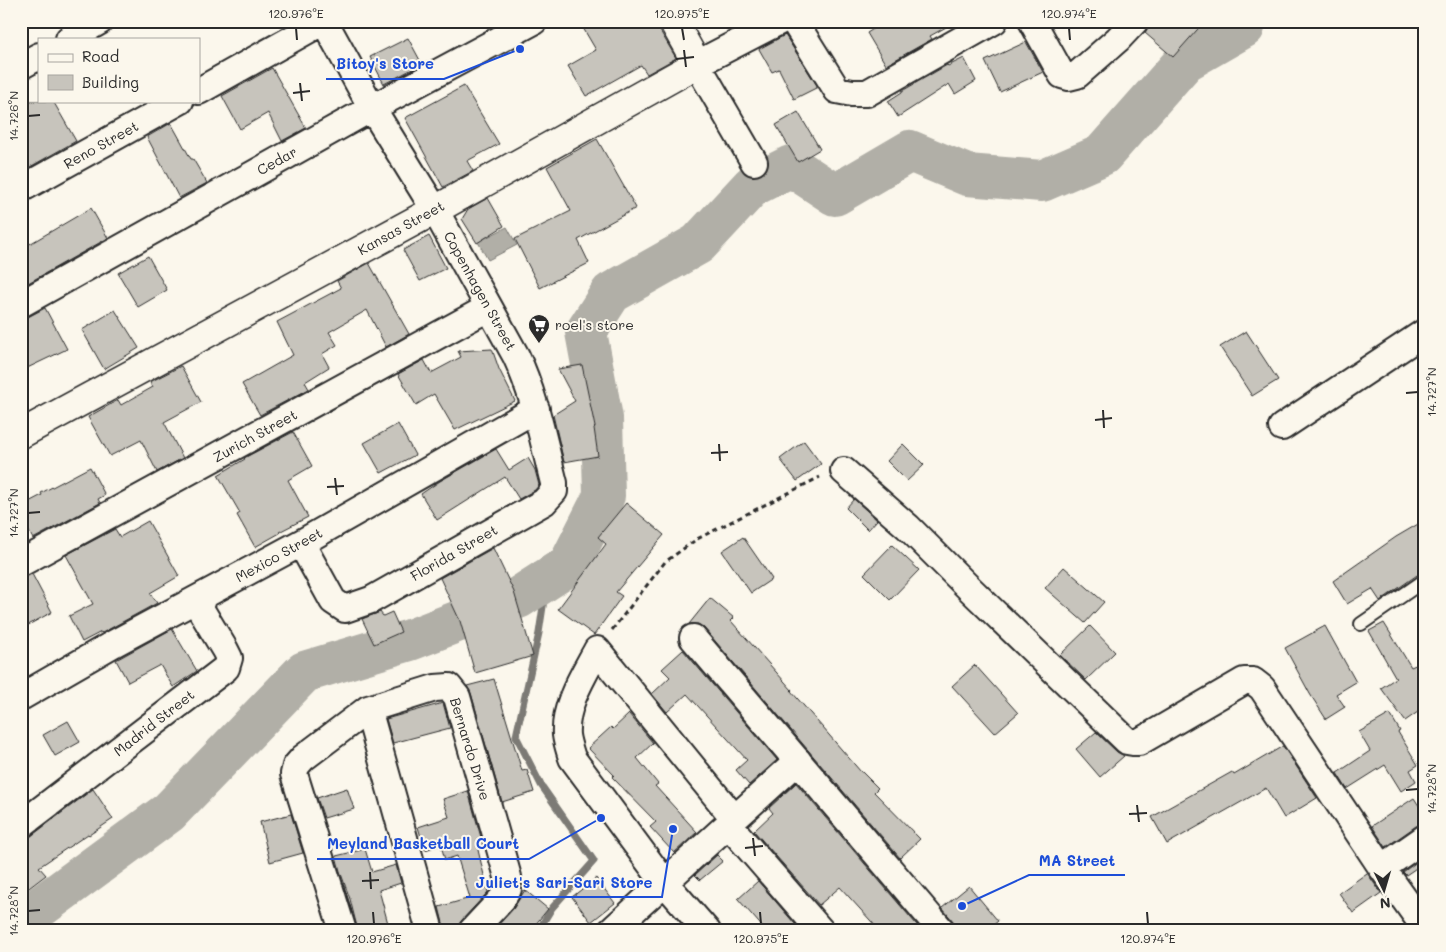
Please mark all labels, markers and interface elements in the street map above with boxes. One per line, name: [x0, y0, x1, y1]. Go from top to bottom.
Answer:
text: 120.976°E: [268, 5, 324, 21]
text: 120.975°E: [654, 5, 710, 21]
text: 120.974°E: [1041, 5, 1097, 21]
legend: [38, 38, 200, 102]
text: Road: [82, 46, 119, 66]
callout: Bitoy's Store: [326, 49, 444, 79]
text: Bitoy's Store: [336, 53, 434, 73]
text: Building: [82, 72, 139, 92]
text: 14.726°N: [5, 91, 21, 141]
street label: Reno Street: [60, 116, 142, 173]
street label: Cedar: [253, 142, 300, 179]
street label: Kansas Street: [354, 196, 448, 259]
street label: Copenhagen Street: [440, 228, 521, 354]
supermarket icon: roel's store: [527, 313, 551, 344]
place label: roel's store: [555, 315, 634, 334]
text: 14.727°N: [1423, 367, 1439, 417]
street label: Zurich Street: [209, 405, 300, 467]
text: 14.727°N: [5, 488, 21, 538]
street label: Florida Street: [407, 520, 501, 585]
street label: Mexico Street: [232, 523, 326, 586]
street label: Madrid Street: [109, 685, 198, 760]
street label: Bernardo Drive: [446, 695, 495, 803]
text: 14.728°N: [1423, 764, 1439, 814]
callout: Meyland Basketball Court: [317, 829, 529, 859]
text: Meyland Basketball Court: [327, 833, 519, 853]
callout: MA Street: [1029, 845, 1125, 875]
text: MA Street: [1039, 850, 1116, 870]
north arrow: [1358, 864, 1408, 914]
callout: Juliet's Sari-Sari Store: [466, 867, 662, 897]
text: Juliet's Sari-Sari Store: [476, 872, 652, 892]
text: 14.728°N: [5, 886, 21, 936]
text: N: [1379, 894, 1391, 913]
text: 120.976°E: [346, 930, 402, 946]
text: 120.975°E: [733, 930, 789, 946]
text: 120.974°E: [1120, 930, 1176, 946]

